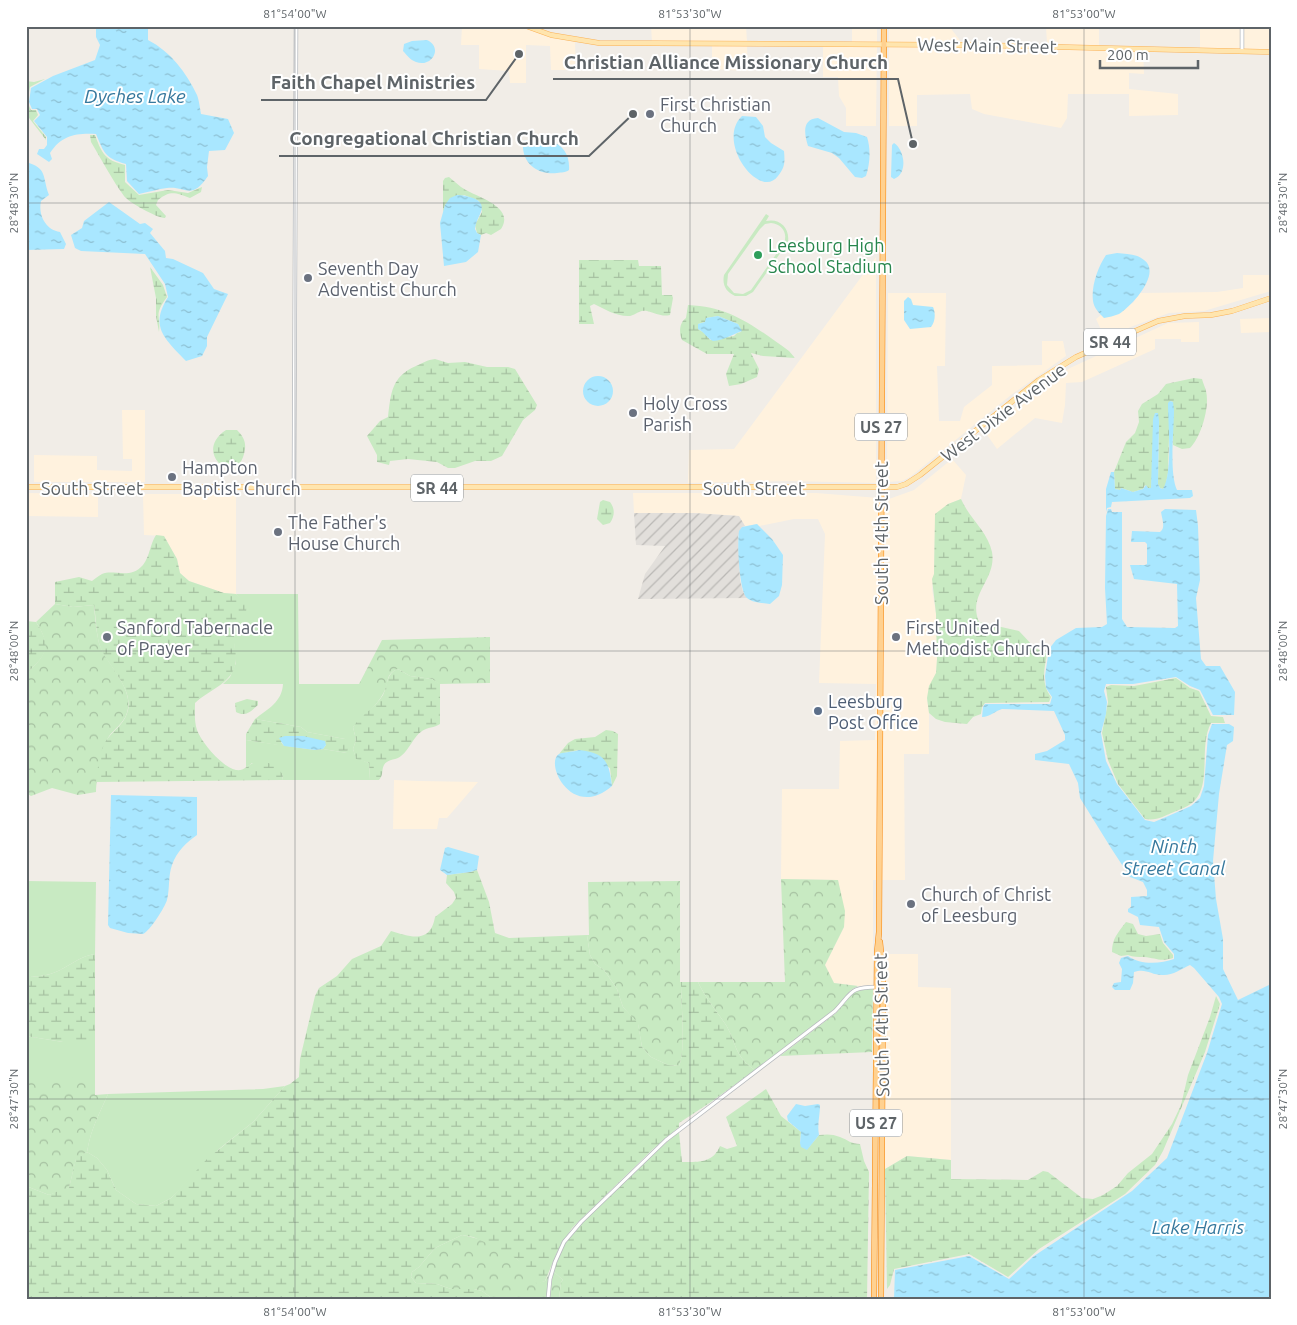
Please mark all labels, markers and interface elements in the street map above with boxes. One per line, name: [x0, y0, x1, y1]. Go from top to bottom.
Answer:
text: 81°54'00"W: [263, 7, 327, 20]
text: 81°53'30"W: [658, 7, 722, 20]
text: 81°53'00"W: [1052, 7, 1116, 20]
street label: West Main Street: [917, 34, 1057, 56]
scale bar: [1100, 38, 1197, 70]
callout: Christian Alliance Missionary Church: [553, 45, 898, 79]
text: 200 m: [1107, 46, 1149, 63]
text: Christian Alliance Missionary Church: [564, 51, 888, 73]
callout: Faith Chapel Ministries: [261, 66, 486, 100]
text: Faith Chapel Ministries: [271, 71, 475, 93]
water label: Dyches Lake: [84, 85, 186, 107]
place label: First Christian Church: [660, 94, 771, 135]
marker: First Christian Church: [644, 108, 656, 120]
callout: Congregational Christian Church: [279, 122, 589, 156]
text: Congregational Christian Church: [289, 127, 579, 149]
text: 28°48'30"N: [7, 173, 20, 233]
text: 28°48'30"N: [1276, 173, 1289, 233]
place label: Leesburg High School Stadium: [768, 235, 892, 276]
marker: Leesburg High School Stadium: [752, 249, 764, 261]
place label: Seventh Day Adventist Church: [318, 258, 457, 299]
marker: Seventh Day Adventist Church: [302, 272, 314, 284]
road number: SR 44: [1084, 328, 1136, 356]
street label: West Dixie Avenue: [937, 359, 1069, 465]
place label: Holy Cross Parish: [643, 393, 728, 434]
marker: Holy Cross Parish: [627, 407, 639, 419]
road number: US 27: [855, 414, 907, 441]
place label: Hampton Baptist Church: [182, 457, 301, 498]
street label: South 14th Street: [871, 461, 891, 605]
marker: Hampton Baptist Church: [166, 471, 178, 483]
road number: SR 44: [411, 474, 463, 502]
street label: South Street: [41, 478, 143, 498]
street label: South Street: [703, 478, 805, 498]
place label: The Father's House Church: [288, 512, 400, 553]
marker: The Father's House Church: [272, 526, 284, 538]
place label: Sanford Tabernacle of Prayer: [117, 617, 273, 658]
place label: First United Methodist Church: [906, 617, 1050, 658]
text: 28°48'00"N: [7, 621, 20, 681]
text: 28°48'00"N: [1276, 621, 1289, 681]
marker: Sanford Tabernacle of Prayer: [101, 631, 113, 643]
marker: First United Methodist Church: [890, 631, 902, 643]
place label: Leesburg Post Office: [828, 691, 918, 732]
marker: Leesburg Post Office: [812, 705, 824, 717]
water label: Ninth Street Canal: [1121, 835, 1226, 879]
place label: Church of Christ of Leesburg: [921, 884, 1051, 925]
marker: Church of Christ of Leesburg: [905, 898, 917, 910]
street label: South 14th Street: [870, 953, 892, 1097]
text: 28°47'30"N: [7, 1069, 20, 1129]
text: 28°47'30"N: [1276, 1069, 1289, 1129]
road number: US 27: [850, 1110, 902, 1136]
water label: Lake Harris: [1152, 1216, 1244, 1238]
text: 81°54'00"W: [263, 1305, 327, 1318]
text: 81°53'30"W: [658, 1305, 722, 1318]
text: 81°53'00"W: [1052, 1305, 1116, 1318]

